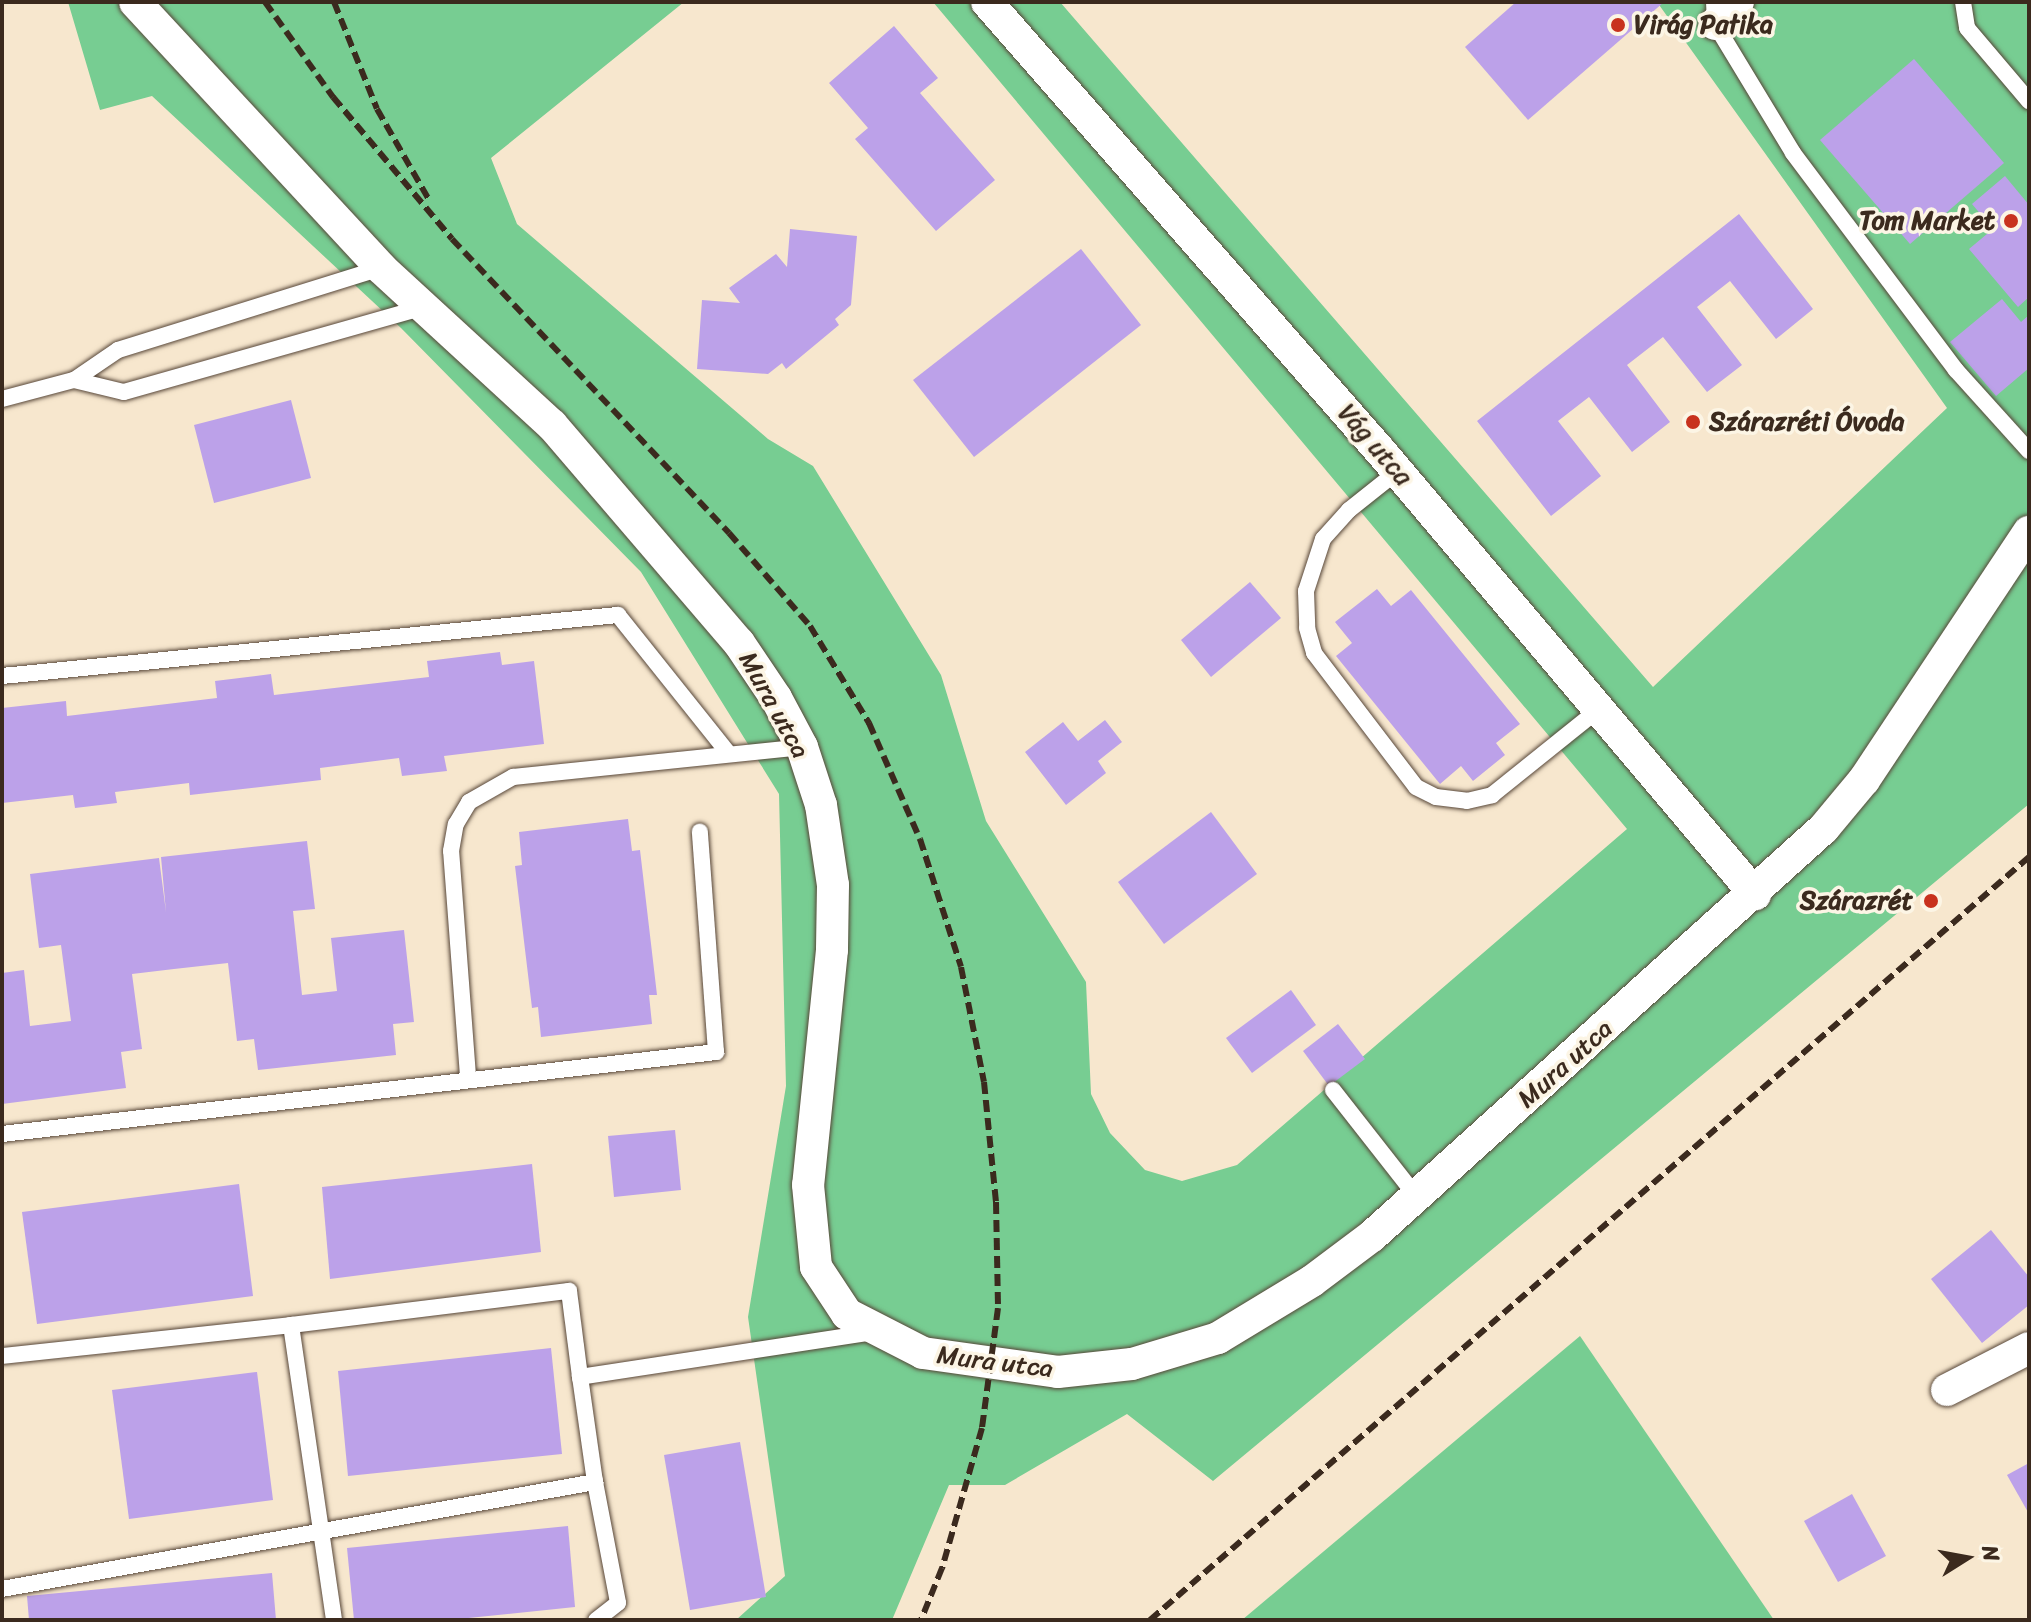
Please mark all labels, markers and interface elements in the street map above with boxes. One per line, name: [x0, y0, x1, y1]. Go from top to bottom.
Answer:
place label: Virág Patika: [1634, 9, 1774, 41]
marker: Virág Patika: [1609, 16, 1627, 34]
place label: Tom Market: [1860, 205, 1995, 237]
marker: Tom Market: [2002, 212, 2020, 230]
street label: Vág utca: [1331, 398, 1419, 492]
place label: Szárazréti Óvoda: [1709, 406, 1905, 438]
marker: Szárazréti Óvoda: [1684, 413, 1702, 431]
street label: Mura utca: [732, 646, 816, 764]
place label: Szárazrét: [1800, 885, 1913, 917]
marker: Szárazrét: [1920, 890, 1942, 912]
street label: Mura utca: [1511, 1013, 1619, 1115]
street label: Mura utca: [935, 1339, 1055, 1385]
north arrow: [1927, 1518, 2007, 1598]
text: N: [1970, 1542, 2012, 1565]

